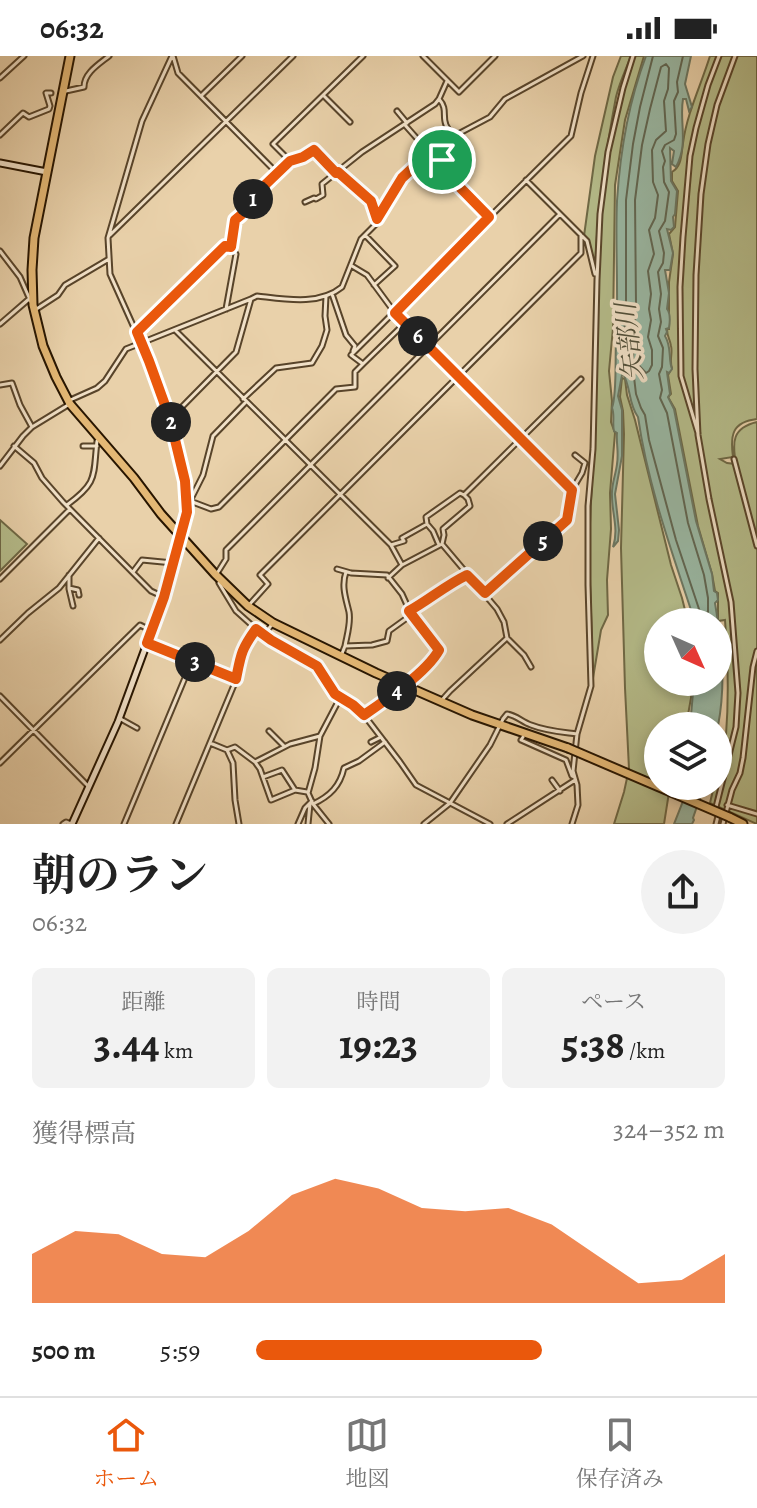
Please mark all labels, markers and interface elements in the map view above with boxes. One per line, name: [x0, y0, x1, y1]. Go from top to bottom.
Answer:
text: 06:32: [40, 8, 104, 48]
pin: [408, 126, 476, 194]
icon: arrive: [420, 138, 464, 182]
pin: 1: [233, 179, 273, 219]
text: 1: [249, 184, 257, 214]
water label: 矢部川: [608, 298, 651, 383]
pin: 6: [398, 316, 438, 356]
text: 6: [413, 321, 423, 351]
pin: 2: [151, 402, 191, 442]
text: 2: [166, 407, 176, 437]
pin: 5: [523, 521, 563, 561]
text: 5: [538, 526, 548, 556]
north arrow: [644, 608, 732, 696]
map controls: [644, 608, 732, 800]
pin: 3: [175, 642, 215, 682]
text: 3: [190, 647, 200, 677]
pin: 4: [377, 671, 417, 711]
text: 4: [392, 676, 402, 706]
button: layers: [644, 712, 732, 800]
text: 朝のラン: [32, 845, 208, 905]
button: share: [641, 850, 725, 934]
text: 06:32: [32, 905, 87, 940]
text: 距離: [121, 987, 166, 1017]
text: 時間: [356, 987, 401, 1017]
text: ペース: [581, 987, 646, 1017]
text: 3.44: [94, 1017, 160, 1072]
text: 19:23: [339, 1017, 418, 1072]
text: 5:38: [562, 1017, 625, 1072]
text: km: [160, 1036, 193, 1066]
text: /km: [625, 1036, 665, 1066]
text: 324–352 m: [613, 1112, 725, 1147]
text: 獲得標高: [32, 1116, 136, 1151]
text: 500 m: [32, 1333, 96, 1368]
text: 5:59: [160, 1333, 200, 1368]
tab: ホーム: [93, 1413, 159, 1494]
tab: 地図: [345, 1413, 390, 1494]
tab: 保存済み: [576, 1413, 664, 1494]

